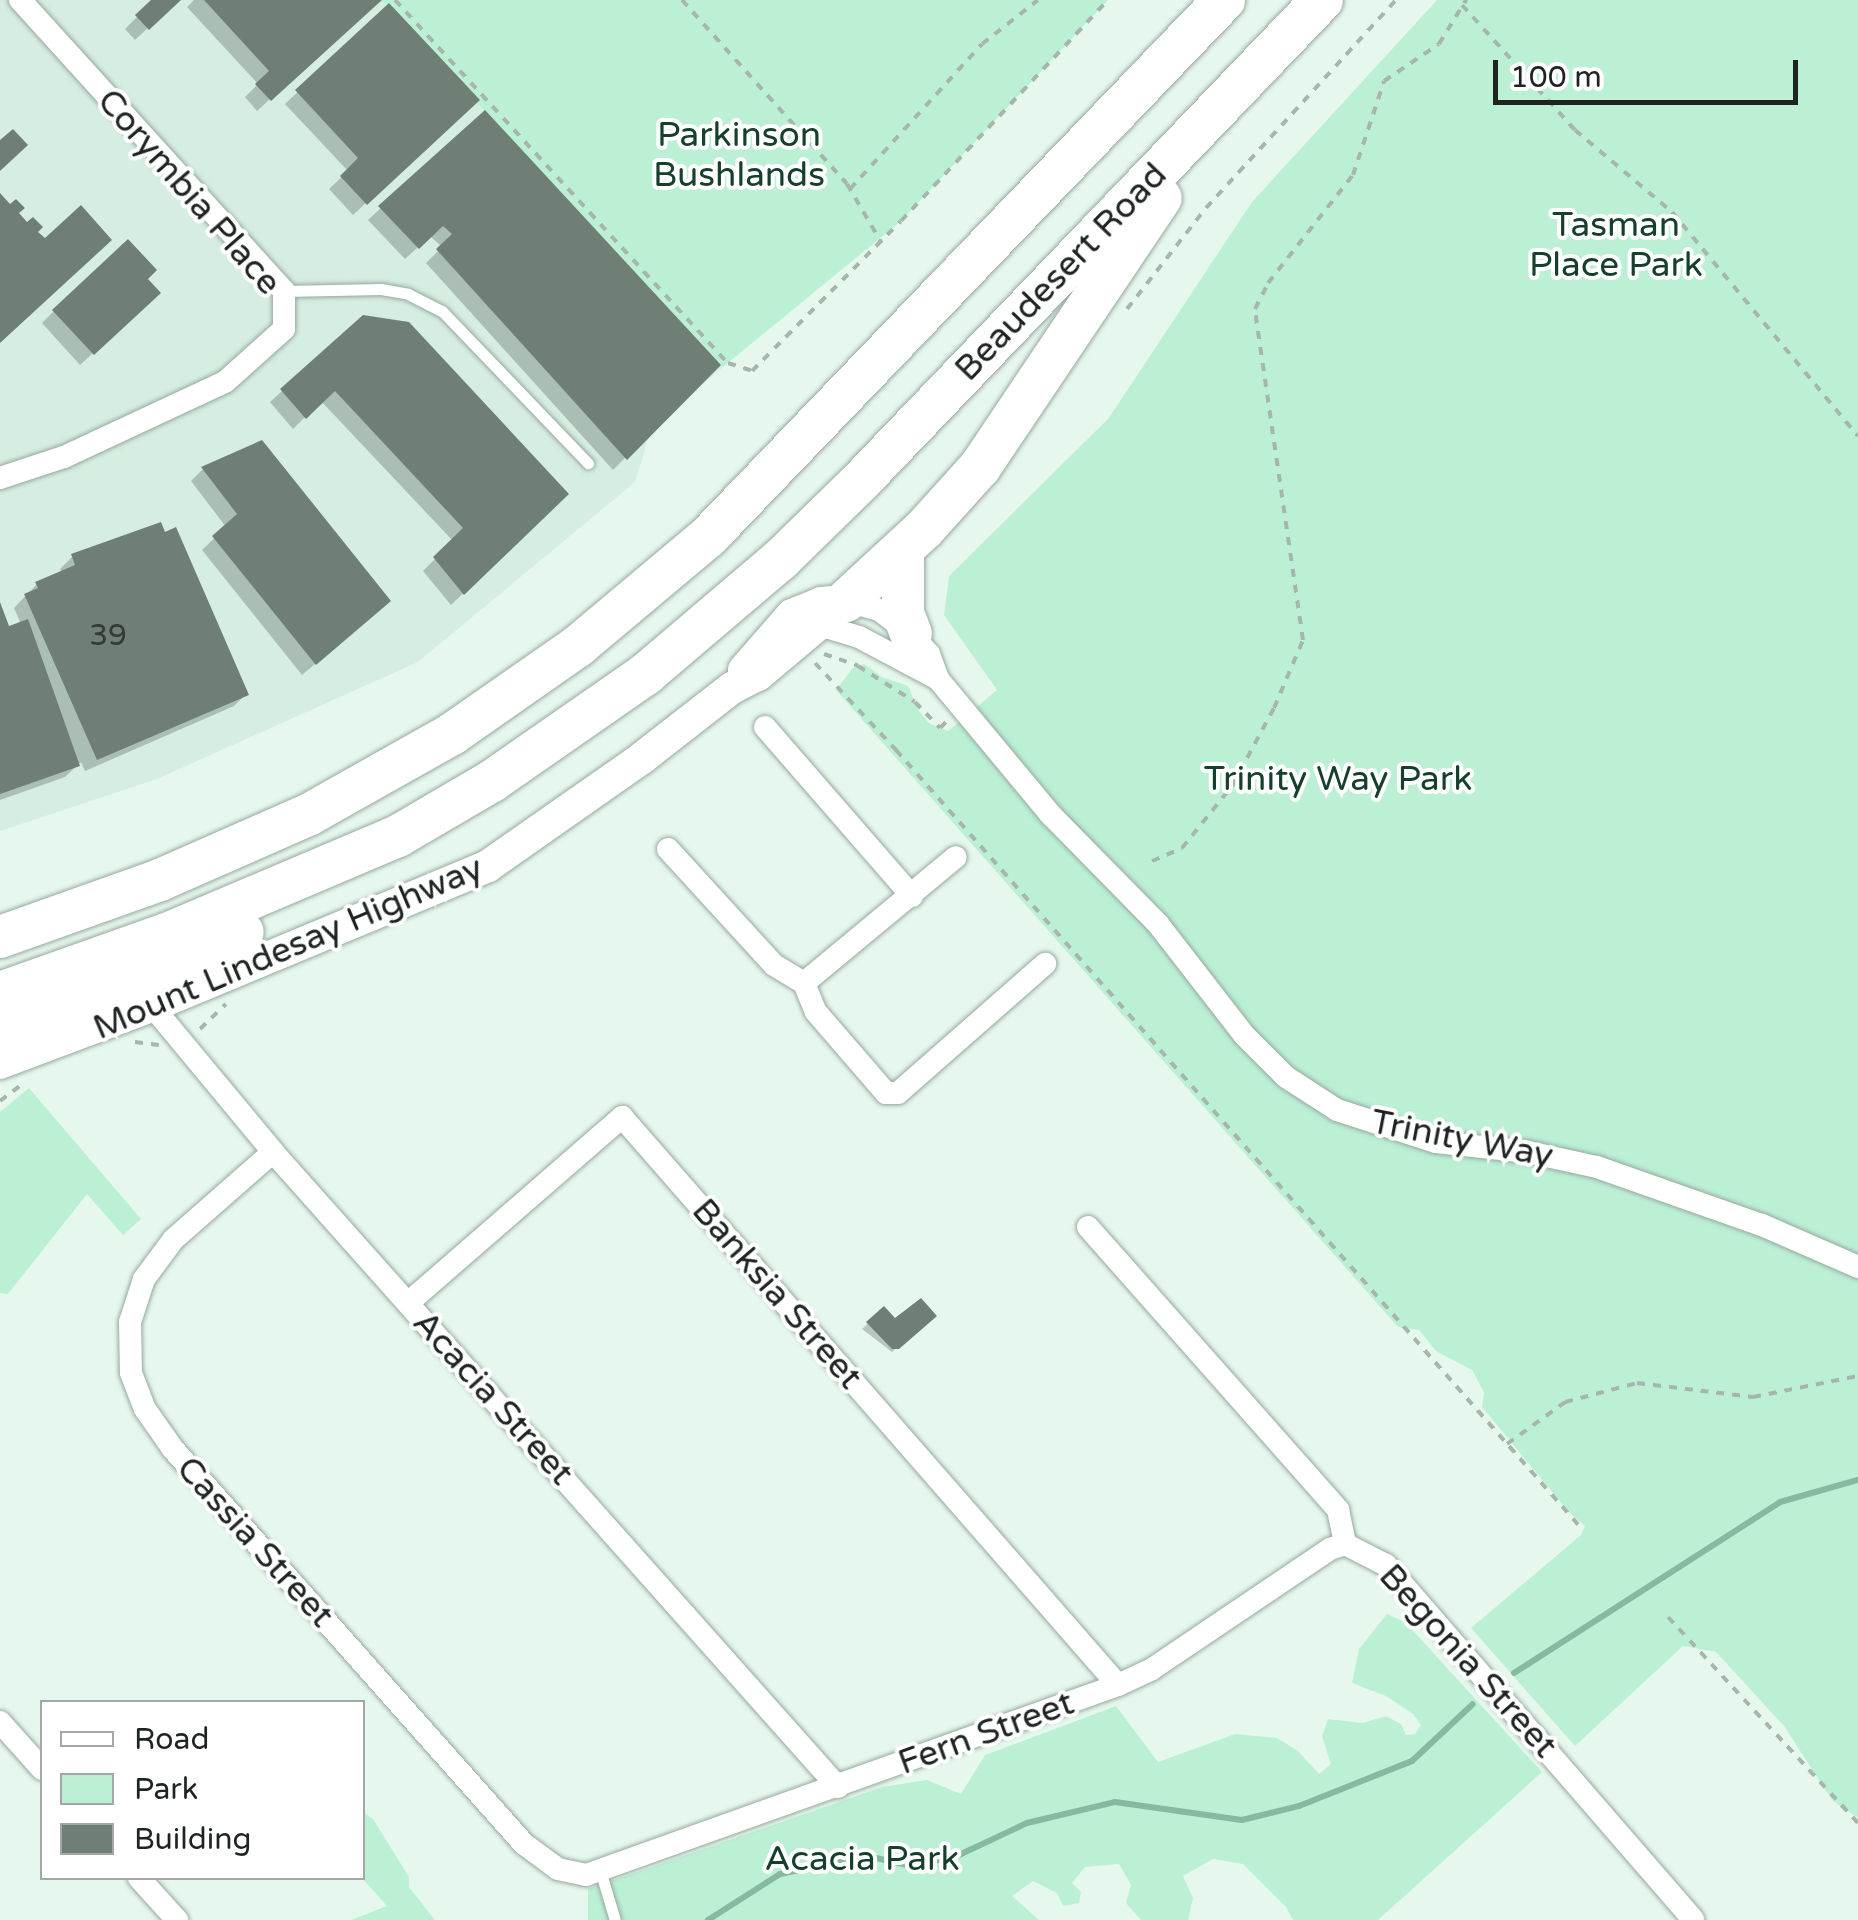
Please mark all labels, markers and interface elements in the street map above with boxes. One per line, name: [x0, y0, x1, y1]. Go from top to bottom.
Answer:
scale bar: [1498, 40, 1803, 102]
text: 100 m: [1510, 59, 1602, 96]
street label: Corymbia Place: [88, 81, 290, 303]
park label: Parkinson Bushlands: [653, 114, 825, 196]
street label: Beaudesert Road: [946, 154, 1176, 390]
park label: Tasman Place Park: [1529, 204, 1703, 286]
house number: 39: [89, 618, 127, 654]
park label: Trinity Way Park: [1204, 758, 1472, 800]
street label: Mount Lindesay Highway: [87, 847, 489, 1049]
street label: Trinity Way: [1367, 1101, 1557, 1177]
street label: Banksia Street: [683, 1190, 871, 1398]
street label: Acacia Street: [404, 1302, 582, 1494]
street label: Cassia Street: [167, 1448, 343, 1636]
street label: Begonia Street: [1370, 1556, 1566, 1766]
street label: Fern Street: [893, 1682, 1079, 1784]
legend: [40, 1700, 365, 1880]
text: Road: [134, 1721, 209, 1758]
text: Park: [134, 1771, 198, 1808]
text: Building: [134, 1821, 251, 1858]
park label: Acacia Park: [765, 1838, 959, 1880]

